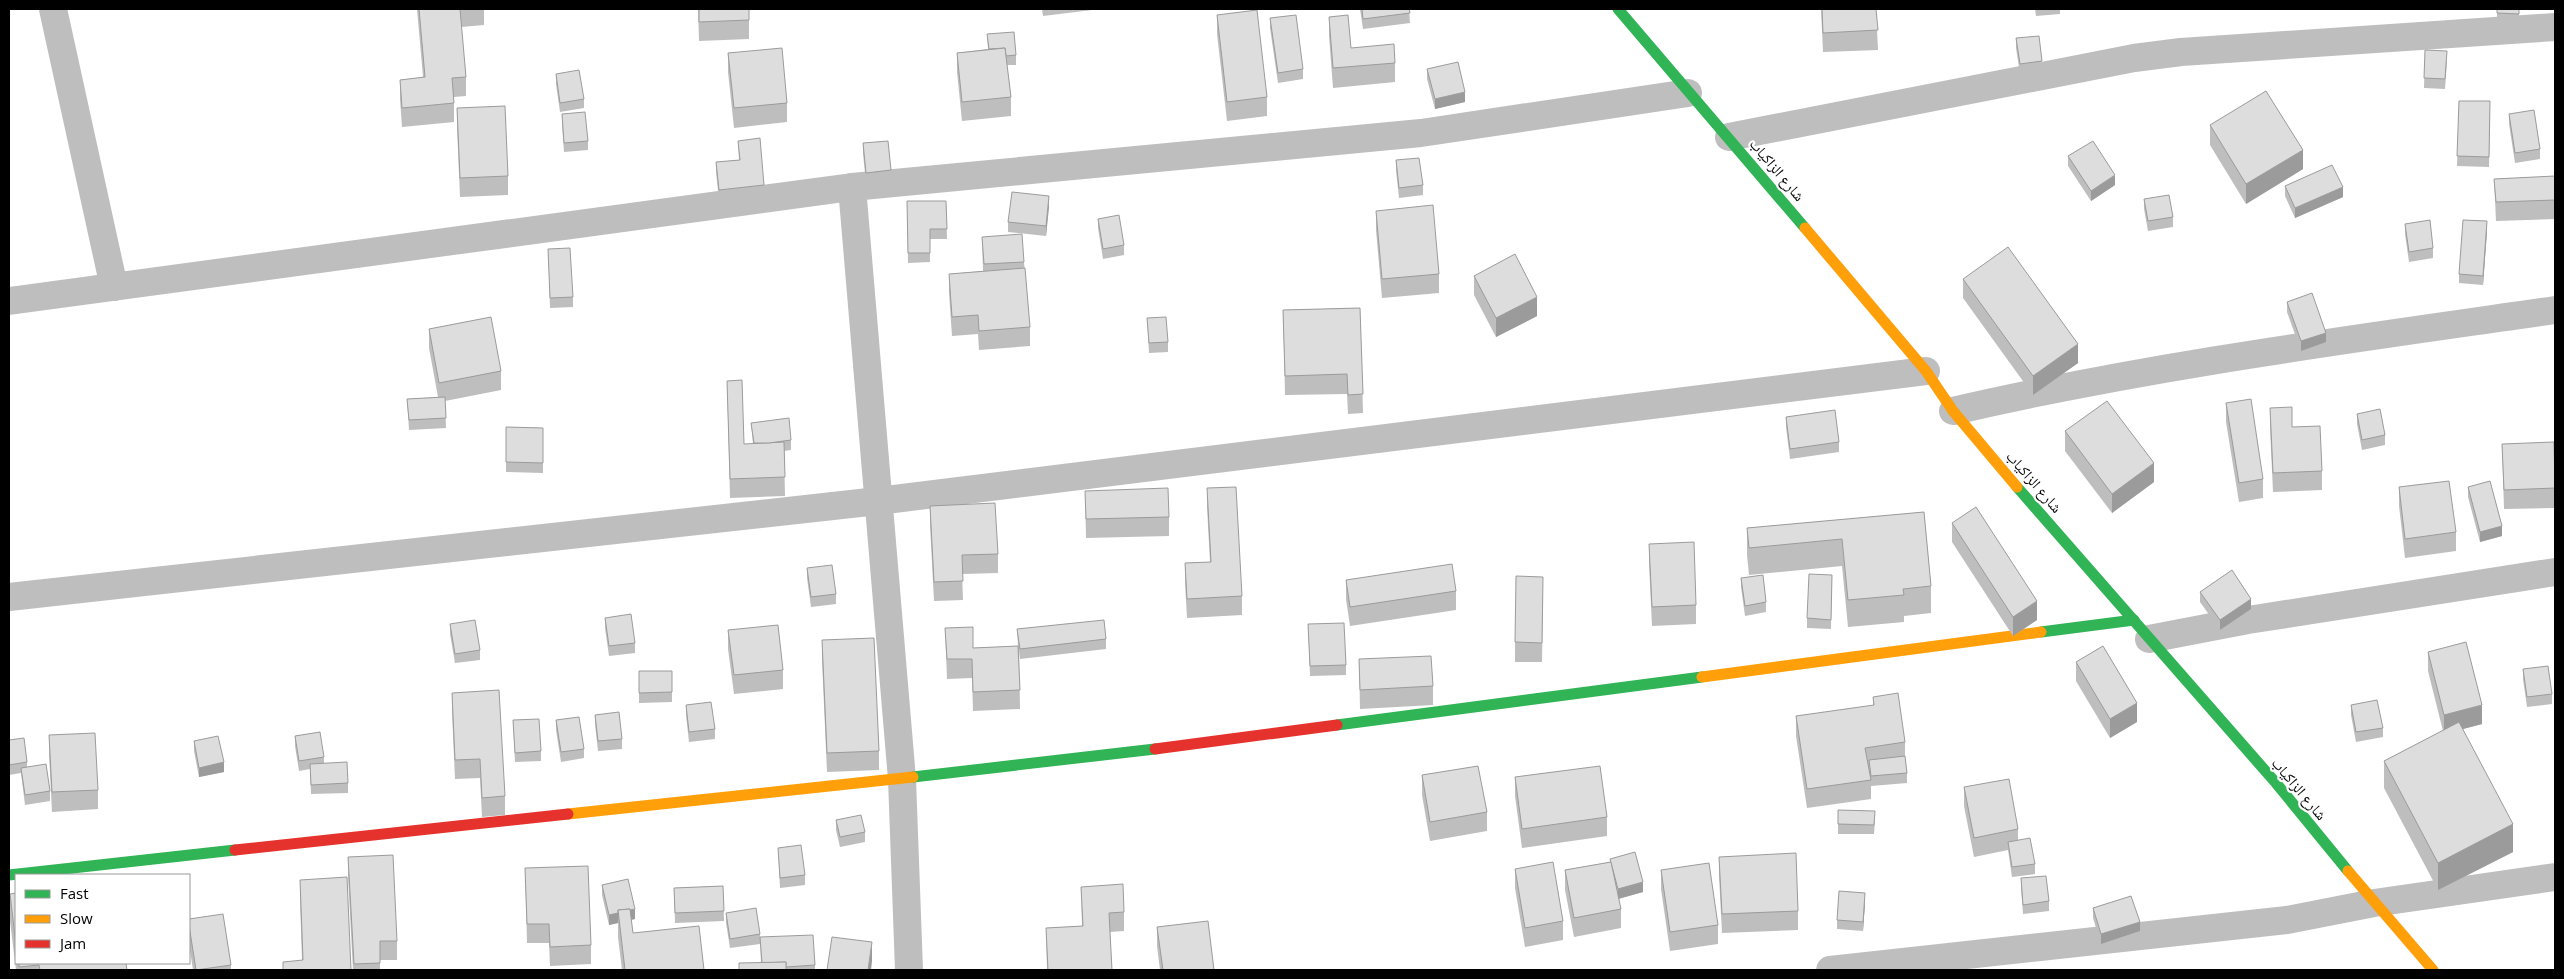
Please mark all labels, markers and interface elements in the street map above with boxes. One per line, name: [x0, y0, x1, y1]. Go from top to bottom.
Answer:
street label: شارع الزاكياب: [1745, 134, 1810, 206]
street label: شارع الزاكياب: [2002, 446, 2067, 517]
street label: شارع الزاكياب: [2267, 753, 2332, 825]
legend: [15, 874, 190, 964]
text: Fast: [60, 883, 89, 903]
text: Slow: [60, 908, 93, 928]
text: Jam: [58, 933, 86, 953]

